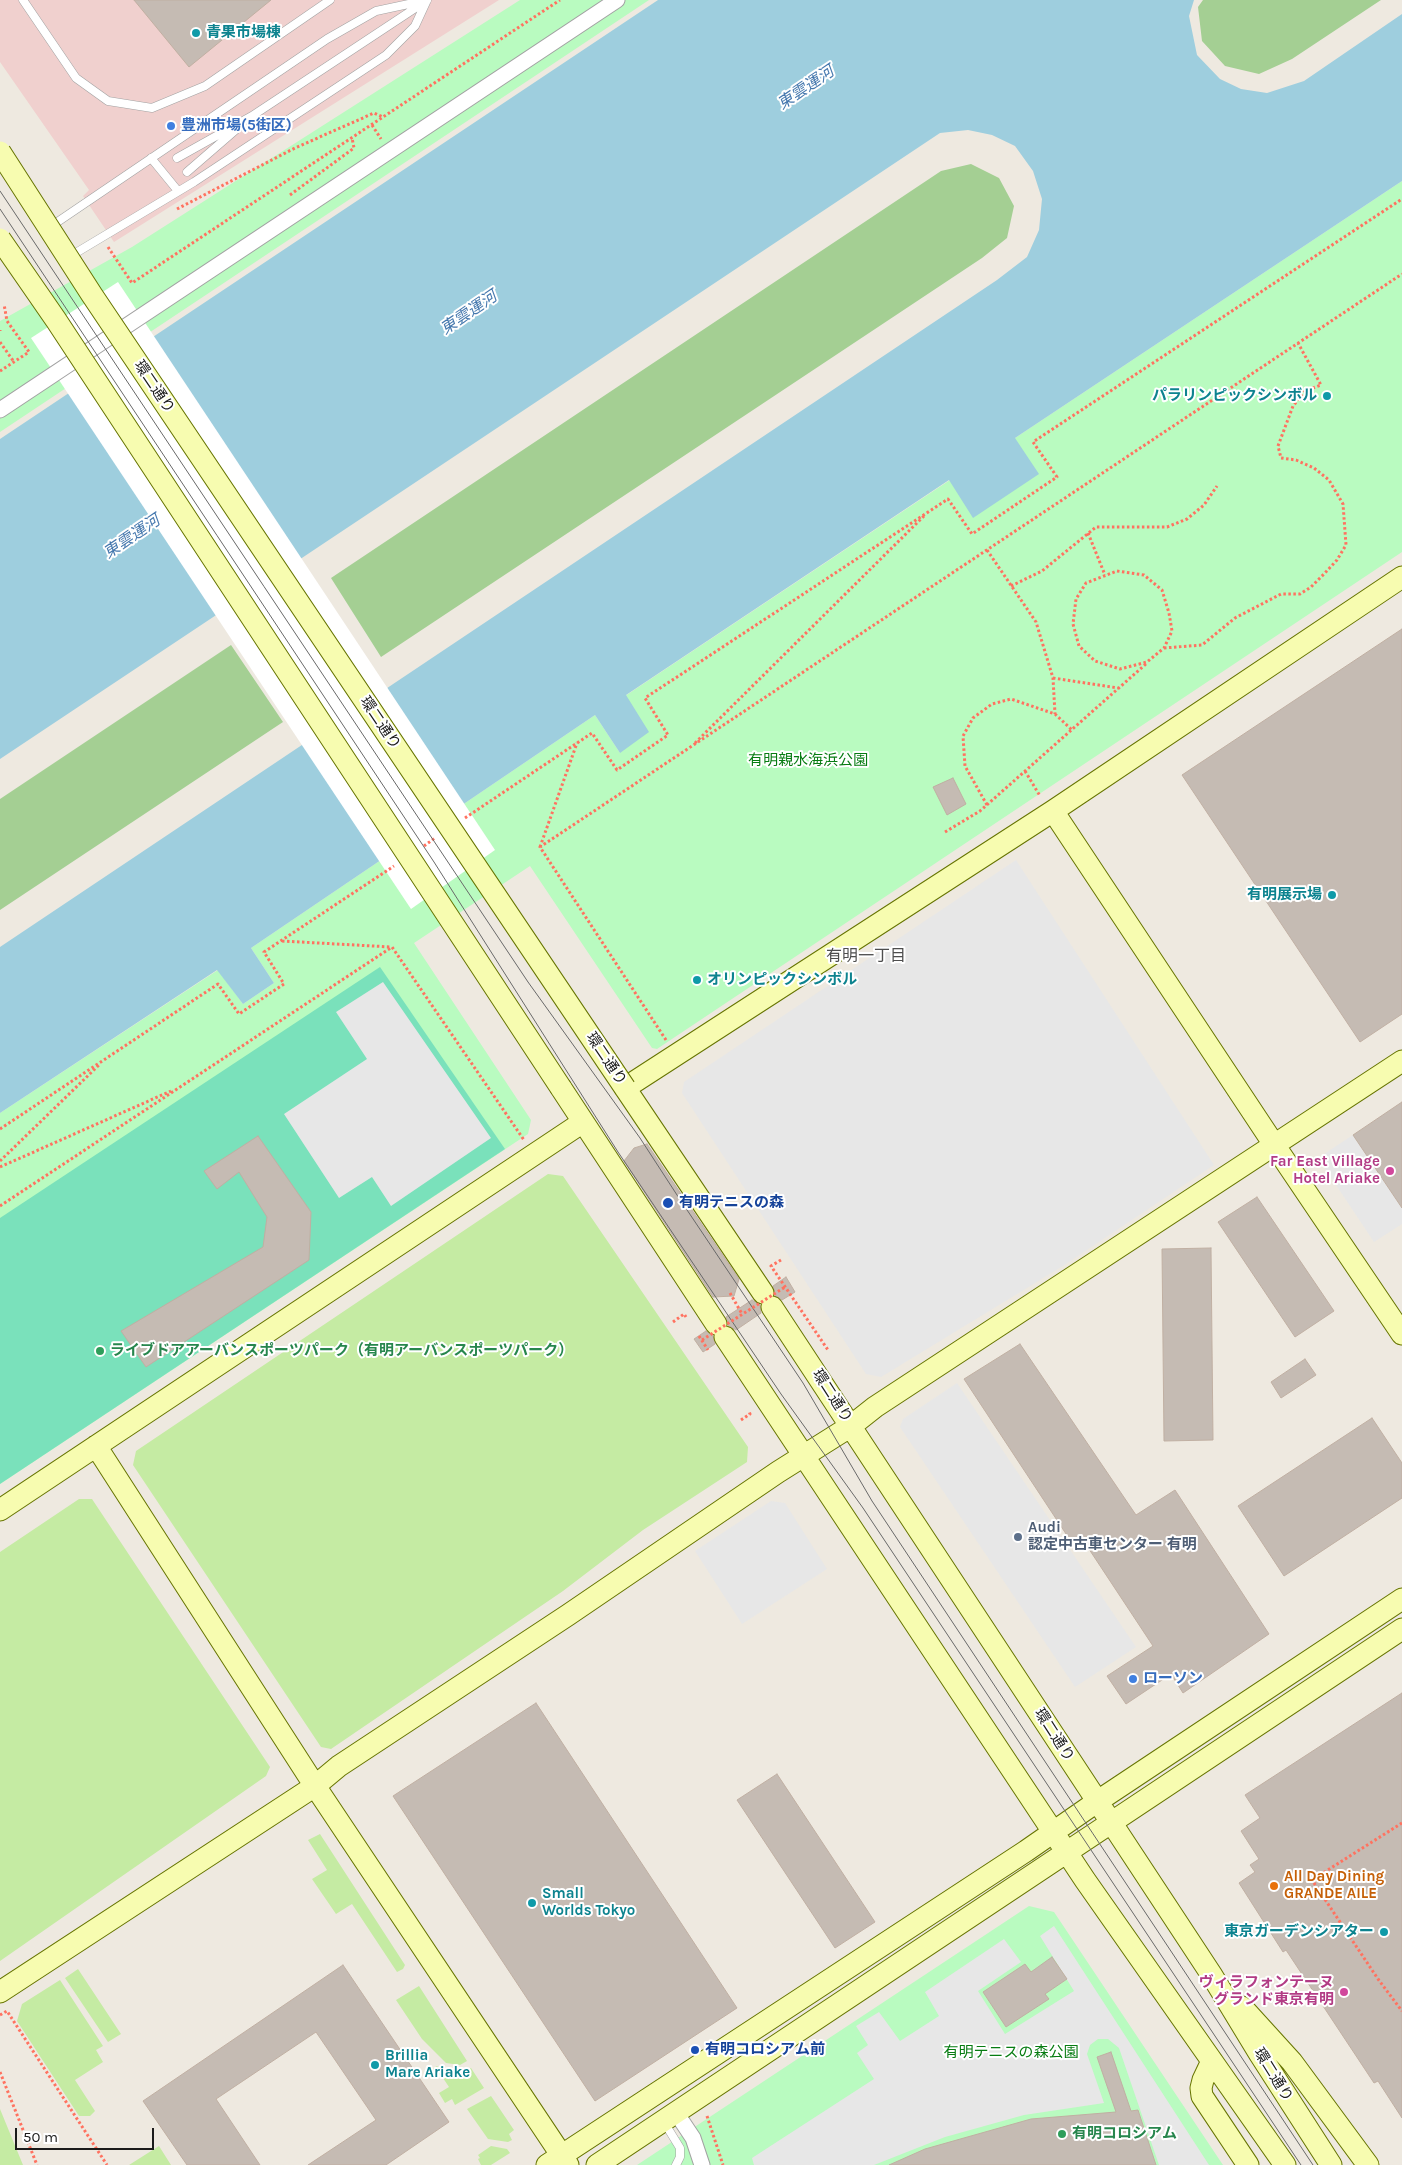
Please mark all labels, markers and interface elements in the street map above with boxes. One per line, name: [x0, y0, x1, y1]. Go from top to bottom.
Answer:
place label: 青果市場棟: [206, 24, 281, 42]
marker: 青果市場棟: [190, 27, 202, 39]
water label: 東雲運河: [774, 62, 838, 114]
place label: 豊洲市場(5街区): [181, 117, 292, 135]
marker: 豊洲市場(5街区): [165, 120, 177, 132]
water label: 東雲運河: [437, 287, 501, 339]
street label: 環二通り: [130, 357, 178, 417]
place label: パラリンピックシンボル: [1152, 387, 1317, 405]
marker: パラリンピックシンボル: [1321, 390, 1333, 402]
water label: 東雲運河: [100, 511, 164, 563]
street label: 環二通り: [356, 693, 404, 753]
park label: 有明親水海浜公園: [748, 752, 868, 770]
place label: 有明展示場: [1247, 886, 1322, 904]
marker: 有明展示場: [1326, 889, 1338, 901]
district label: 有明一丁目: [826, 946, 906, 966]
place label: オリンピックシンボル: [707, 971, 857, 989]
marker: オリンピックシンボル: [691, 974, 703, 986]
street label: 環二通り: [582, 1029, 630, 1089]
place label: Far East Village Hotel Ariake: [1270, 1153, 1380, 1188]
marker: Far East Village Hotel Ariake: [1384, 1165, 1396, 1177]
place label: 有明テニスの森: [679, 1194, 784, 1212]
marker: 有明テニスの森: [661, 1196, 675, 1210]
place label: ライブドアアーバンスポーツパーク（有明アーバンスポーツパーク）: [110, 1342, 573, 1360]
marker: ライブドアアーバンスポーツパーク（有明アーバンスポーツパーク）: [94, 1345, 106, 1357]
street label: 環二通り: [808, 1366, 856, 1426]
place label: Audi 認定中古車センター 有明: [1028, 1519, 1197, 1554]
marker: Audi 認定中古車センター 有明: [1012, 1531, 1024, 1543]
place label: ローソン: [1143, 1670, 1203, 1688]
marker: ローソン: [1127, 1673, 1139, 1685]
street label: 環二通り: [1030, 1705, 1078, 1765]
place label: All Day Dining GRANDE AILE: [1284, 1868, 1384, 1903]
marker: All Day Dining GRANDE AILE: [1268, 1880, 1280, 1892]
place label: Small Worlds Tokyo: [542, 1885, 635, 1920]
marker: Small Worlds Tokyo: [526, 1897, 538, 1909]
place label: 東京ガーデンシアター: [1224, 1923, 1374, 1941]
marker: 東京ガーデンシアター: [1378, 1926, 1390, 1938]
place label: ヴィラフォンテーヌ グランド東京有明: [1199, 1974, 1334, 2009]
marker: ヴィラフォンテーヌ グランド東京有明: [1338, 1986, 1350, 1998]
place label: 有明コロシアム前: [705, 2041, 825, 2059]
marker: 有明コロシアム前: [689, 2044, 701, 2056]
park label: 有明テニスの森公園: [944, 2044, 1078, 2062]
street label: 環二通り: [1249, 2045, 1297, 2105]
place label: Brillia Mare Ariake: [385, 2047, 470, 2082]
marker: Brillia Mare Ariake: [369, 2059, 381, 2071]
scale bar: [18, 2118, 156, 2150]
place label: 有明コロシアム: [1072, 2125, 1177, 2143]
text: 50 m: [23, 2128, 58, 2146]
marker: 有明コロシアム: [1056, 2128, 1068, 2140]

